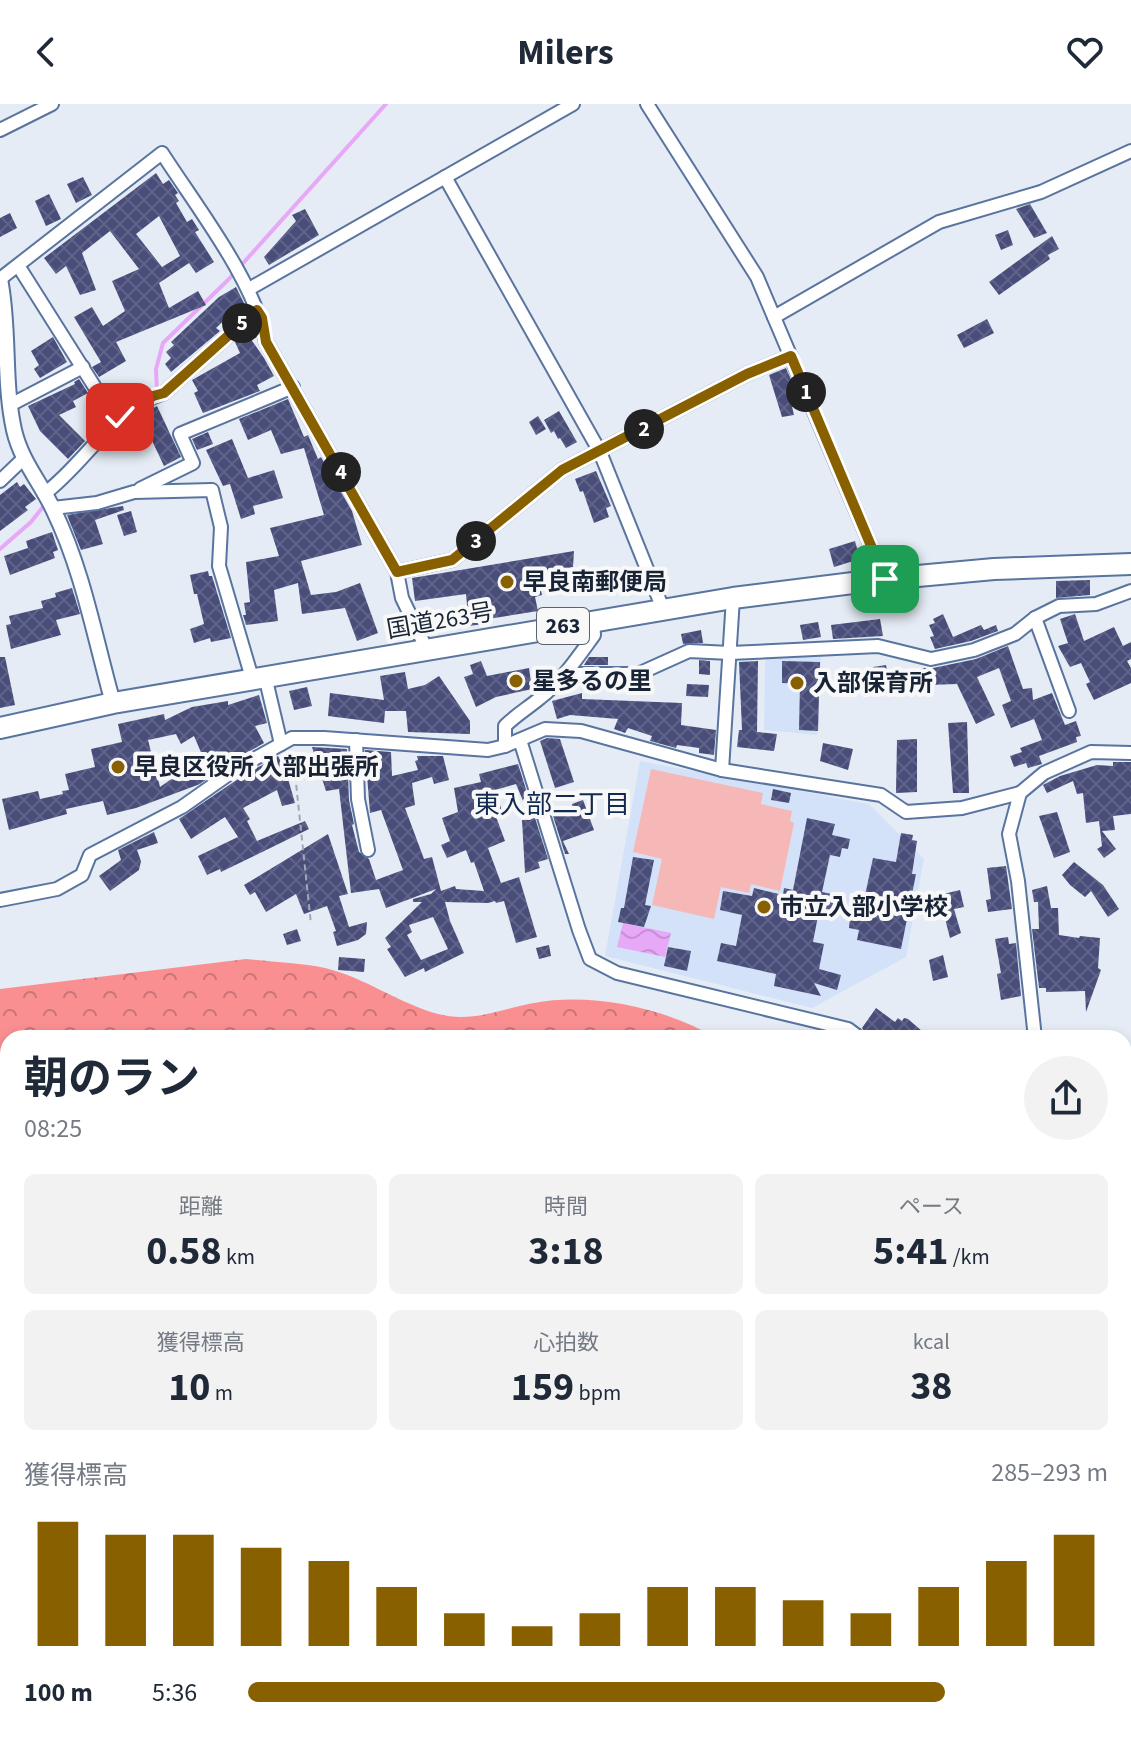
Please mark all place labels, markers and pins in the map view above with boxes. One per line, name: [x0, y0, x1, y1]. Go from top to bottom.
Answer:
pin: 5: [222, 303, 262, 343]
pin: 1: [786, 372, 826, 412]
pin: [86, 383, 154, 451]
pin: 2: [624, 409, 664, 449]
pin: 4: [321, 452, 361, 492]
pin: 3: [456, 521, 496, 561]
pin: [851, 545, 919, 613]
place label: 早良南郵便局: [523, 565, 667, 600]
marker: 早良南郵便局: [498, 573, 516, 591]
place label: 星多るの里: [532, 664, 652, 699]
place label: 入部保育所: [813, 666, 933, 701]
marker: 星多るの里: [507, 672, 525, 690]
marker: 入部保育所: [788, 674, 806, 692]
place label: 早良区役所 入部出張所: [134, 750, 379, 785]
marker: 早良区役所 入部出張所: [109, 758, 127, 776]
place label: 市立入部小学校: [780, 890, 948, 925]
marker: 市立入部小学校: [755, 898, 773, 916]

